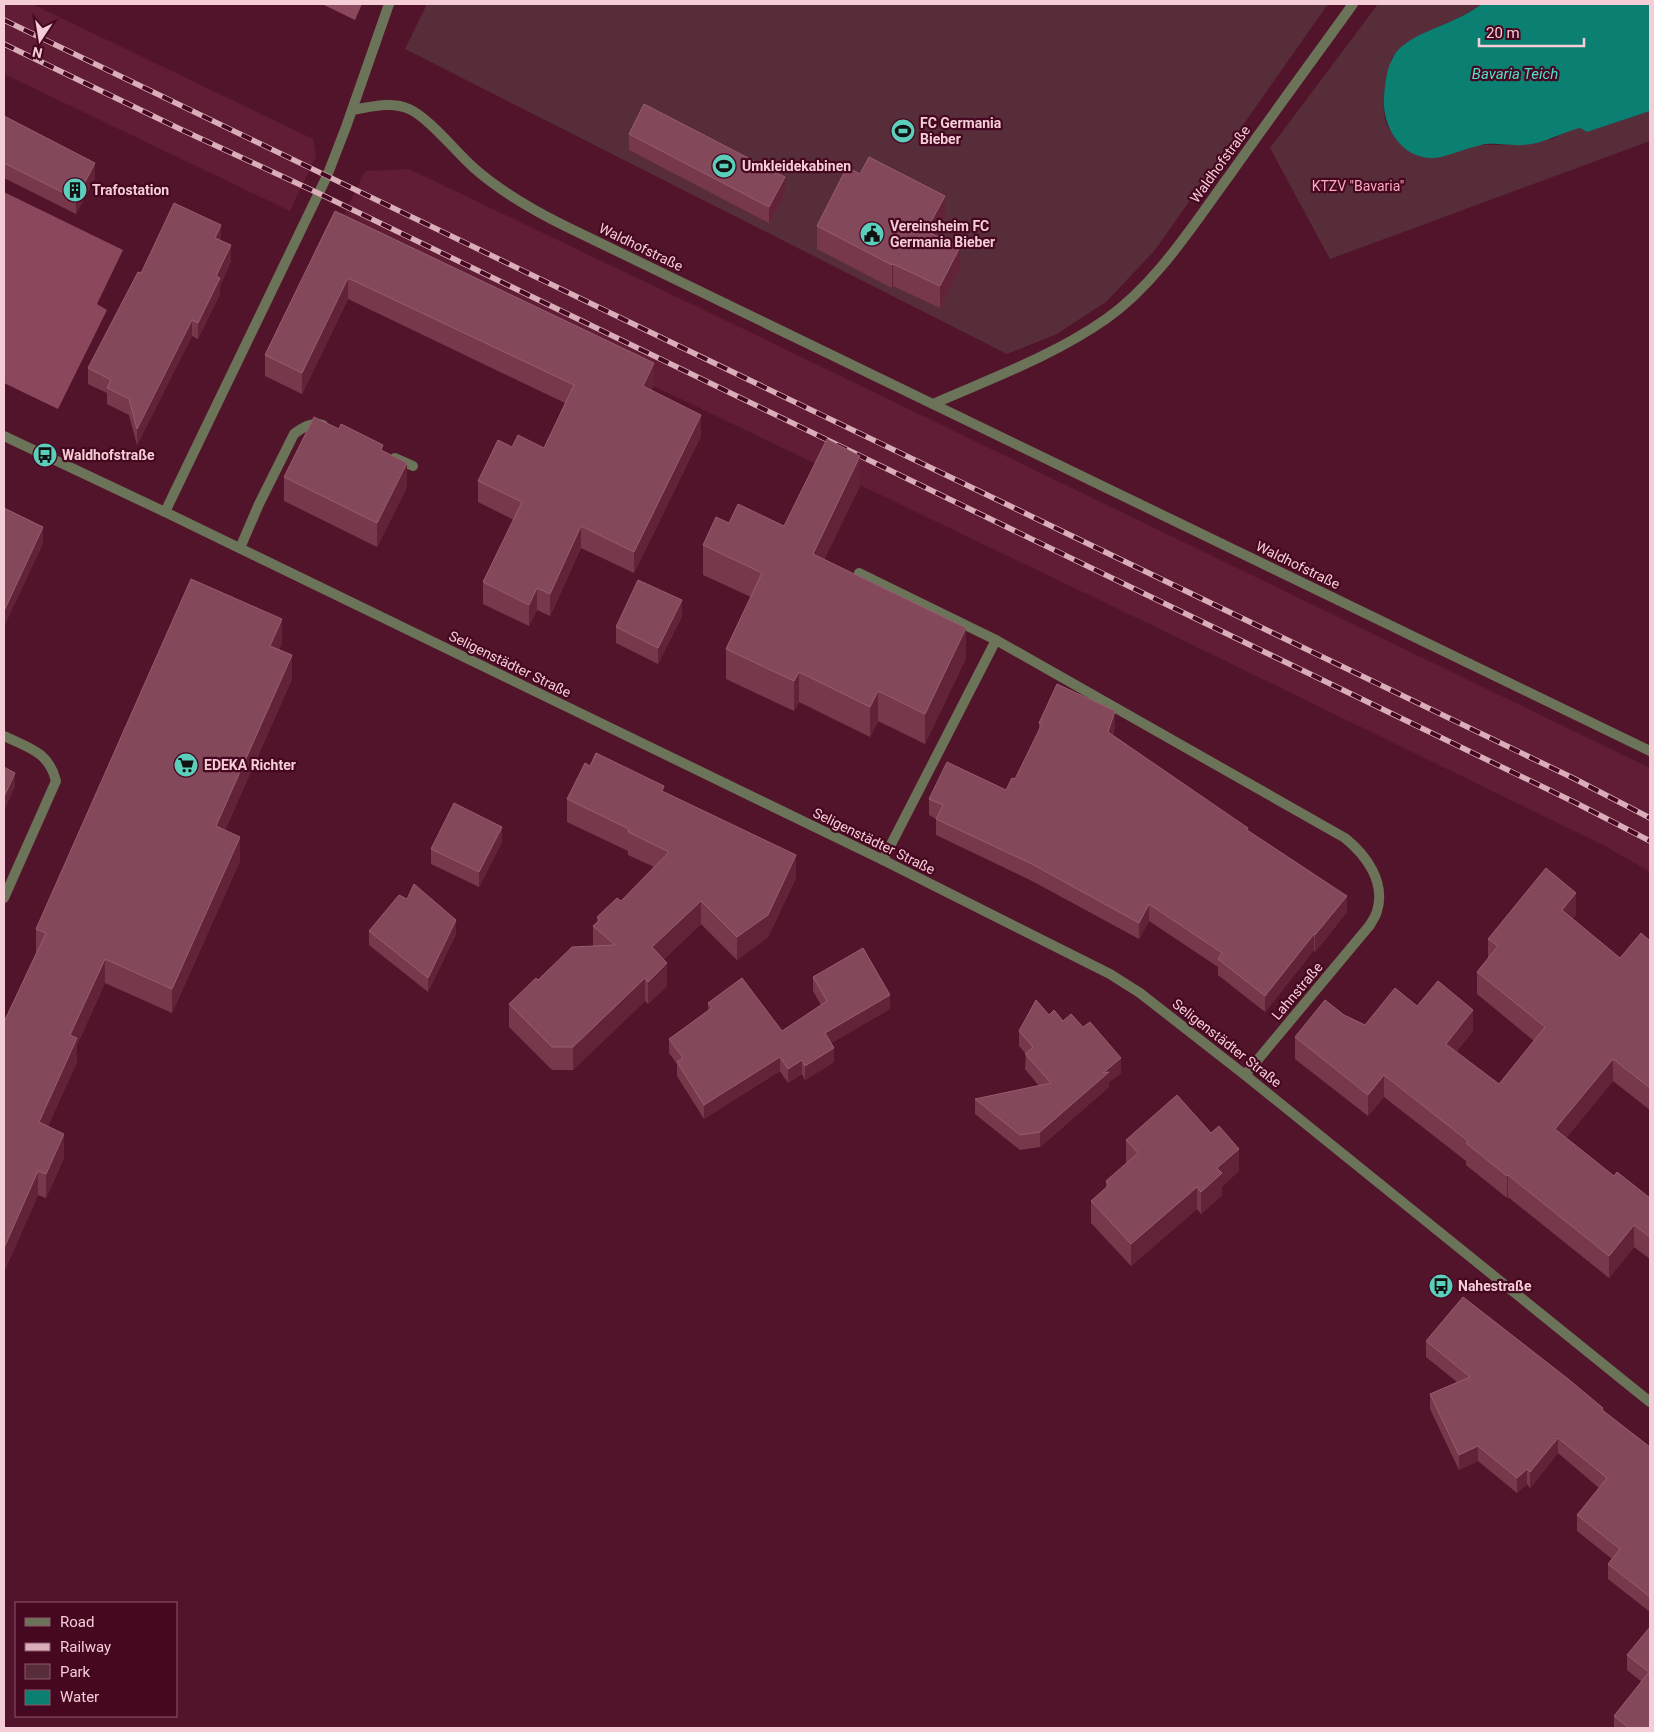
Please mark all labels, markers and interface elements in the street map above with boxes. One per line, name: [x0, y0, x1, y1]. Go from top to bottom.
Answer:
north arrow: [15, 15, 65, 65]
scale bar: [1479, 15, 1584, 47]
text: 20 m: [1486, 24, 1520, 42]
text: N: [31, 44, 44, 62]
water label: Bavaria Teich: [1472, 65, 1558, 83]
place label: FC Germania Bieber: [920, 115, 1002, 147]
sports icon: FC Germania Bieber: [890, 118, 916, 144]
street label: Waldhofstraße: [1187, 122, 1253, 206]
sports icon: Umkleidekabinen: [711, 153, 737, 179]
place label: Umkleidekabinen: [742, 158, 851, 174]
building icon: Trafostation: [62, 177, 88, 203]
park label: KTZV "Bavaria": [1312, 178, 1404, 194]
place label: Trafostation: [92, 182, 169, 198]
place label: Vereinsheim FC Germania Bieber: [890, 218, 995, 250]
street label: Waldhofstraße: [596, 220, 686, 274]
public building icon: Vereinsheim FC Germania Bieber: [859, 221, 885, 247]
bus stop icon: Waldhofstraße: [32, 442, 58, 468]
place label: Waldhofstraße: [62, 447, 155, 463]
street label: Waldhofstraße: [1253, 538, 1343, 592]
street label: Seligenstädter Straße: [446, 627, 574, 701]
supermarket icon: EDEKA Richter: [173, 752, 199, 778]
place label: EDEKA Richter: [204, 757, 296, 773]
street label: Seligenstädter Straße: [810, 804, 938, 878]
street label: Lahnstraße: [1268, 959, 1326, 1023]
street label: Seligenstädter Straße: [1169, 995, 1285, 1091]
bus stop icon: Nahestraße: [1428, 1273, 1454, 1299]
place label: Nahestraße: [1458, 1278, 1532, 1294]
legend: [15, 1602, 178, 1717]
text: Road: [60, 1613, 94, 1631]
text: Railway: [60, 1638, 111, 1656]
text: Park: [60, 1663, 91, 1681]
text: Water: [60, 1688, 99, 1706]

